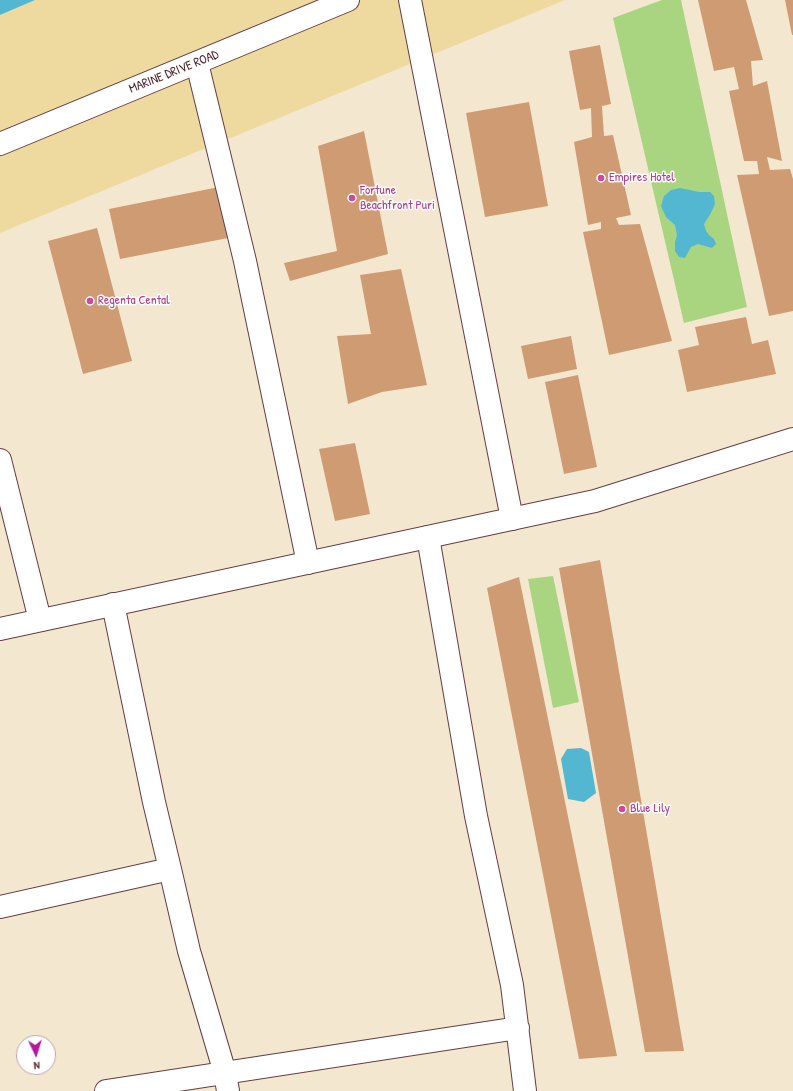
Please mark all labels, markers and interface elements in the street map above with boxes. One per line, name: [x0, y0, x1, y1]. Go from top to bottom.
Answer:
street label: MARINE DRIVE ROAD: [127, 47, 221, 97]
place label: Empires Hotel: [609, 170, 675, 186]
marker: Empires Hotel: [596, 173, 606, 183]
place label: Fortune Beachfront Puri: [360, 183, 435, 214]
marker: Fortune Beachfront Puri: [347, 193, 357, 203]
place label: Regenta Cental: [98, 293, 170, 309]
marker: Regenta Cental: [85, 296, 95, 306]
place label: Blue Lily: [630, 801, 670, 817]
marker: Blue Lily: [617, 804, 627, 814]
north arrow: [16, 1035, 56, 1075]
text: N: [33, 1059, 40, 1073]

